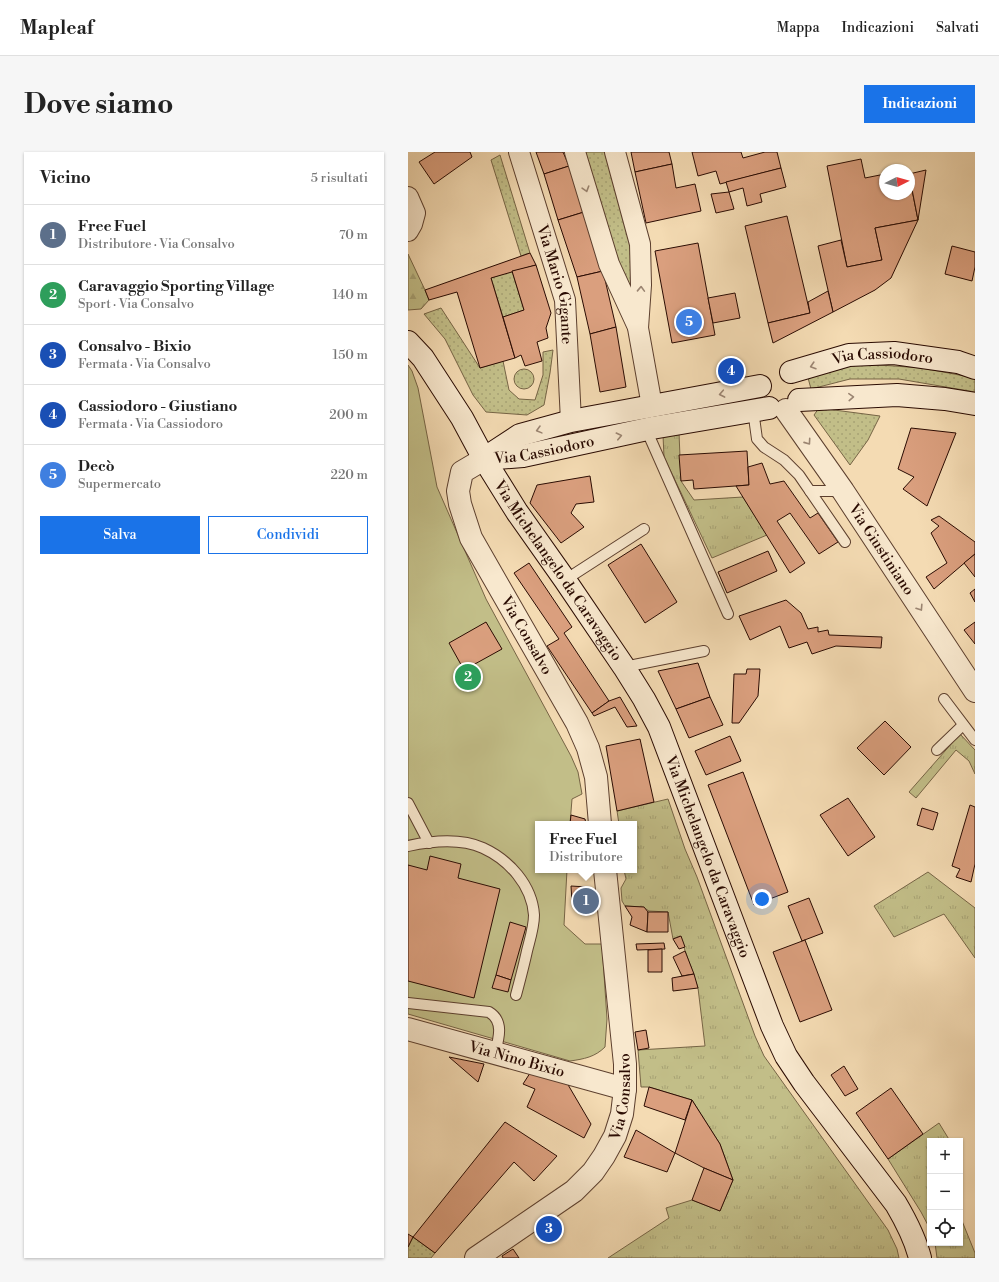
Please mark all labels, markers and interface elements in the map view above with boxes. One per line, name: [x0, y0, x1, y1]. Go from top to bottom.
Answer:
text: Mapleaf: [20, 16, 93, 40]
text: Mappa: [777, 19, 819, 37]
text: Indicazioni: [841, 19, 914, 37]
text: Salvati: [936, 19, 979, 37]
button: Indicazioni: [864, 85, 975, 123]
text: Dove siamo: [24, 87, 173, 122]
north arrow: [879, 164, 915, 200]
text: Vicino: [40, 167, 91, 189]
text: 5 risultati: [311, 170, 368, 186]
one-way arrow: [581, 186, 590, 193]
text: Free Fuel: [78, 217, 146, 236]
street label: Via Mario Gigante: [532, 222, 576, 345]
text: 1: [50, 227, 56, 243]
text: 70 m: [339, 227, 368, 243]
text: Distributore · Via Consalvo: [78, 236, 235, 252]
text: Caravaggio Sporting Village: [78, 277, 275, 296]
one-way arrow: [636, 286, 645, 293]
text: 2: [49, 287, 57, 303]
text: 140 m: [332, 287, 368, 303]
text: Sport · Via Consalvo: [78, 296, 194, 312]
pin: 5: [676, 307, 702, 337]
text: Consalvo - Bixio: [78, 337, 191, 356]
street label: Via Cassiodoro: [829, 344, 934, 370]
text: 3: [49, 347, 57, 363]
text: 150 m: [333, 347, 368, 363]
text: Fermata · Via Consalvo: [78, 356, 211, 372]
pin: 4: [718, 356, 744, 386]
one-way arrow: [810, 361, 817, 370]
one-way arrow: [718, 389, 725, 398]
one-way arrow: [848, 393, 854, 402]
text: Cassiodoro - Giustiano: [78, 397, 237, 416]
text: 4: [49, 407, 57, 423]
text: 200 m: [329, 407, 368, 423]
text: Fermata · Via Cassiodoro: [78, 416, 223, 432]
one-way arrow: [536, 425, 543, 434]
street label: Via Cassiodoro: [492, 432, 596, 468]
one-way arrow: [616, 432, 622, 440]
one-way arrow: [803, 438, 811, 445]
text: Decò: [78, 457, 115, 476]
text: 5: [49, 467, 57, 483]
text: 220 m: [330, 467, 368, 483]
text: Supermercato: [78, 476, 161, 492]
street label: Via Michelangelo da Caravaggio: [489, 476, 626, 665]
street label: Via Giustiniano: [843, 499, 918, 599]
button: Salva: [40, 516, 200, 554]
button: Condividi: [208, 516, 368, 554]
street label: Via Consalvo: [496, 592, 556, 678]
one-way arrow: [915, 604, 923, 611]
pin: 2: [455, 662, 481, 692]
street label: Via Michelangelo da Caravaggio: [660, 752, 754, 961]
popup: [535, 821, 637, 873]
text: Free Fuel: [549, 830, 617, 849]
text: Distributore: [549, 849, 623, 865]
pin: 1: [573, 886, 599, 916]
your location: [752, 889, 772, 909]
street label: Via Nino Bixio: [466, 1037, 567, 1082]
street label: Via Consalvo: [605, 1052, 635, 1143]
map controls: [927, 1138, 963, 1246]
button: +: [927, 1138, 963, 1174]
button: −: [927, 1174, 963, 1210]
button: locate: [927, 1210, 963, 1246]
pin: 3: [536, 1214, 562, 1244]

